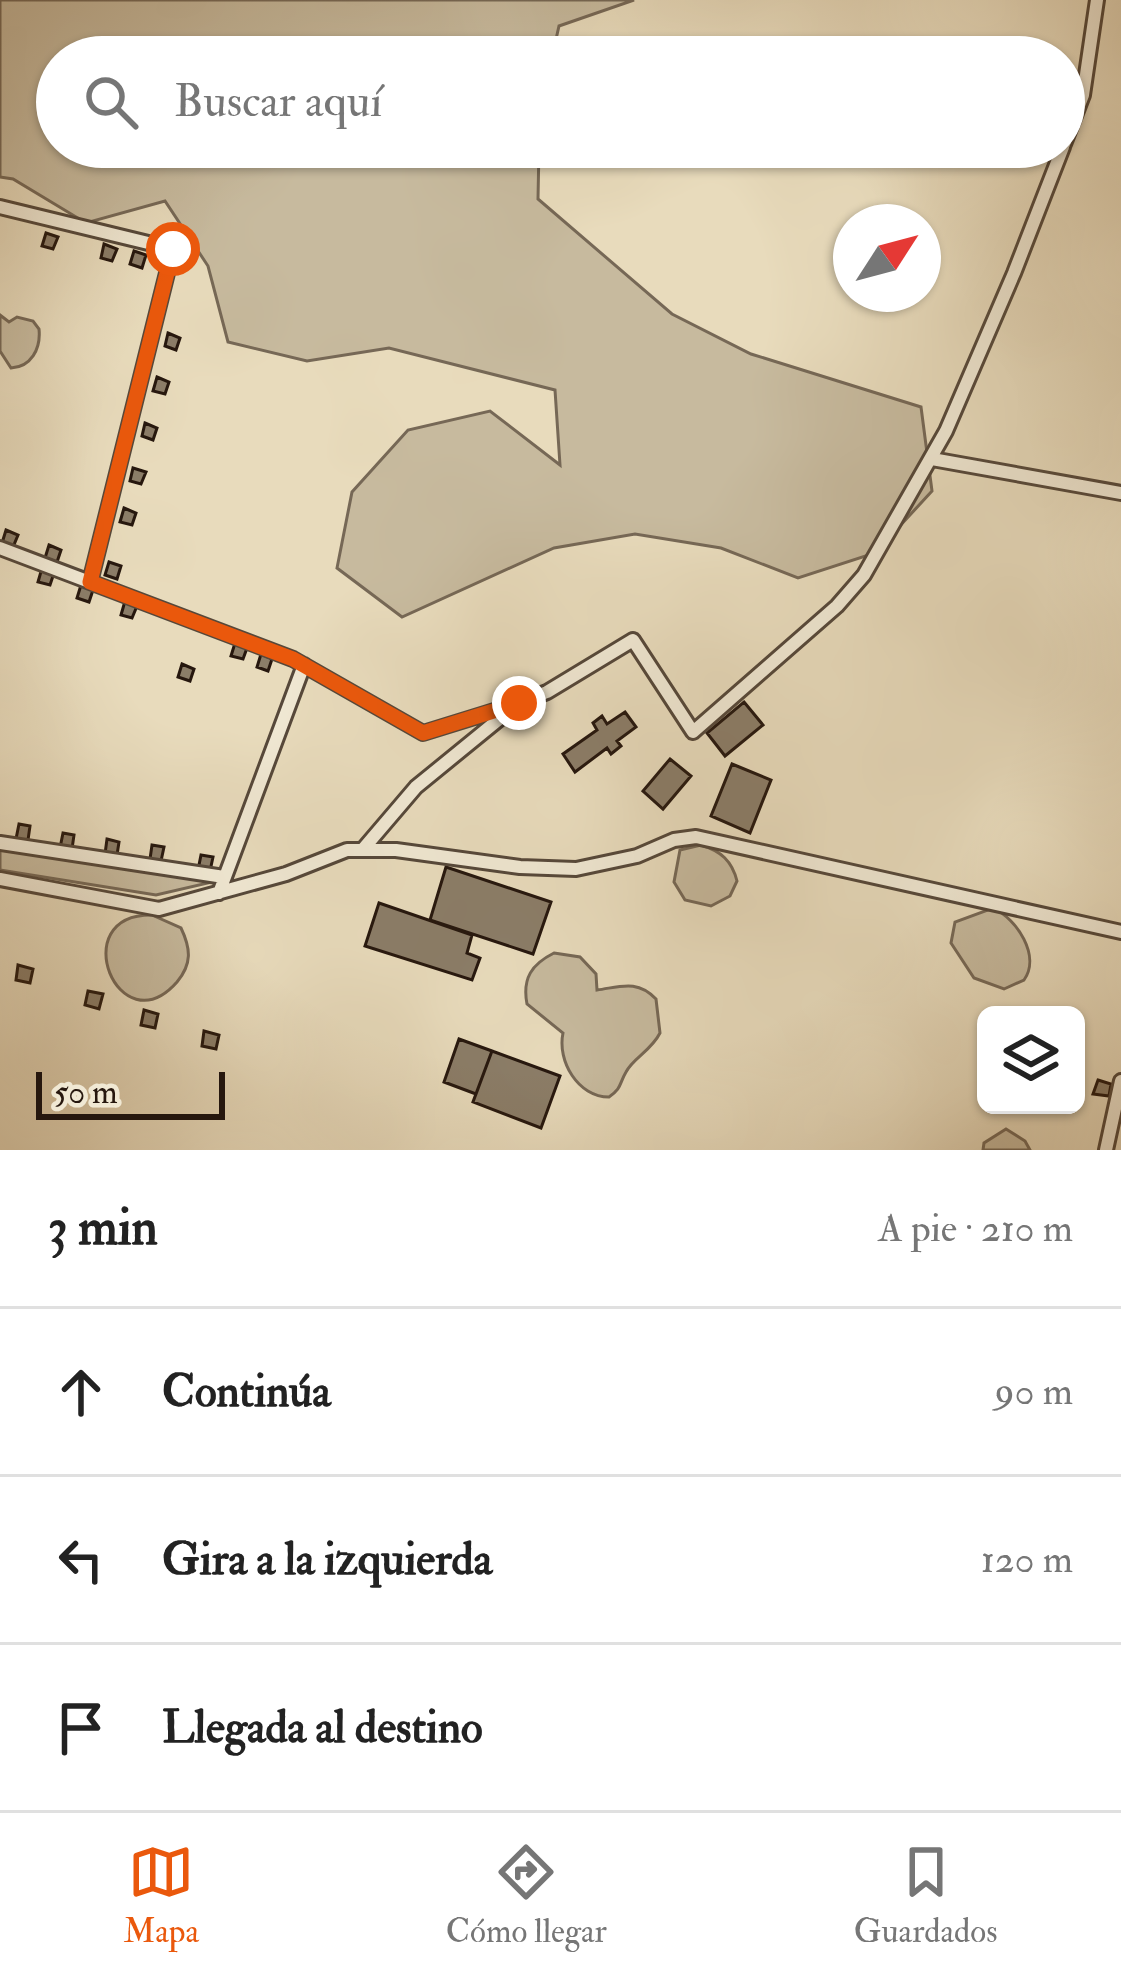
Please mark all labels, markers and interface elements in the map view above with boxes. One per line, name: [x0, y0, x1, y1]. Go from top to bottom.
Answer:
search box: [36, 36, 1085, 168]
icon: search: [78, 69, 144, 135]
text: Buscar aquí: [174, 74, 382, 130]
north arrow: [833, 204, 941, 312]
route start: [146, 222, 200, 276]
route end: [492, 676, 546, 730]
map controls: [977, 1006, 1085, 1114]
button: layers: [977, 1006, 1085, 1114]
scale bar: [36, 1066, 225, 1119]
text: 50 m: [54, 1072, 118, 1113]
text: 3 min: [48, 1196, 158, 1260]
text: A pie · 210 m: [878, 1204, 1073, 1253]
icon: ahead: [48, 1359, 114, 1425]
text: Continúa: [162, 1364, 331, 1420]
text: 90 m: [995, 1367, 1073, 1416]
icon: left: [48, 1527, 114, 1593]
text: Gira a la izquierda: [162, 1532, 492, 1588]
text: 120 m: [981, 1535, 1073, 1584]
icon: arrive: [48, 1695, 114, 1761]
text: Llegada al destino: [162, 1700, 483, 1756]
tab: Mapa: [123, 1839, 199, 1952]
tab: Cómo llegar: [446, 1839, 607, 1952]
tab: Guardados: [854, 1839, 998, 1952]

